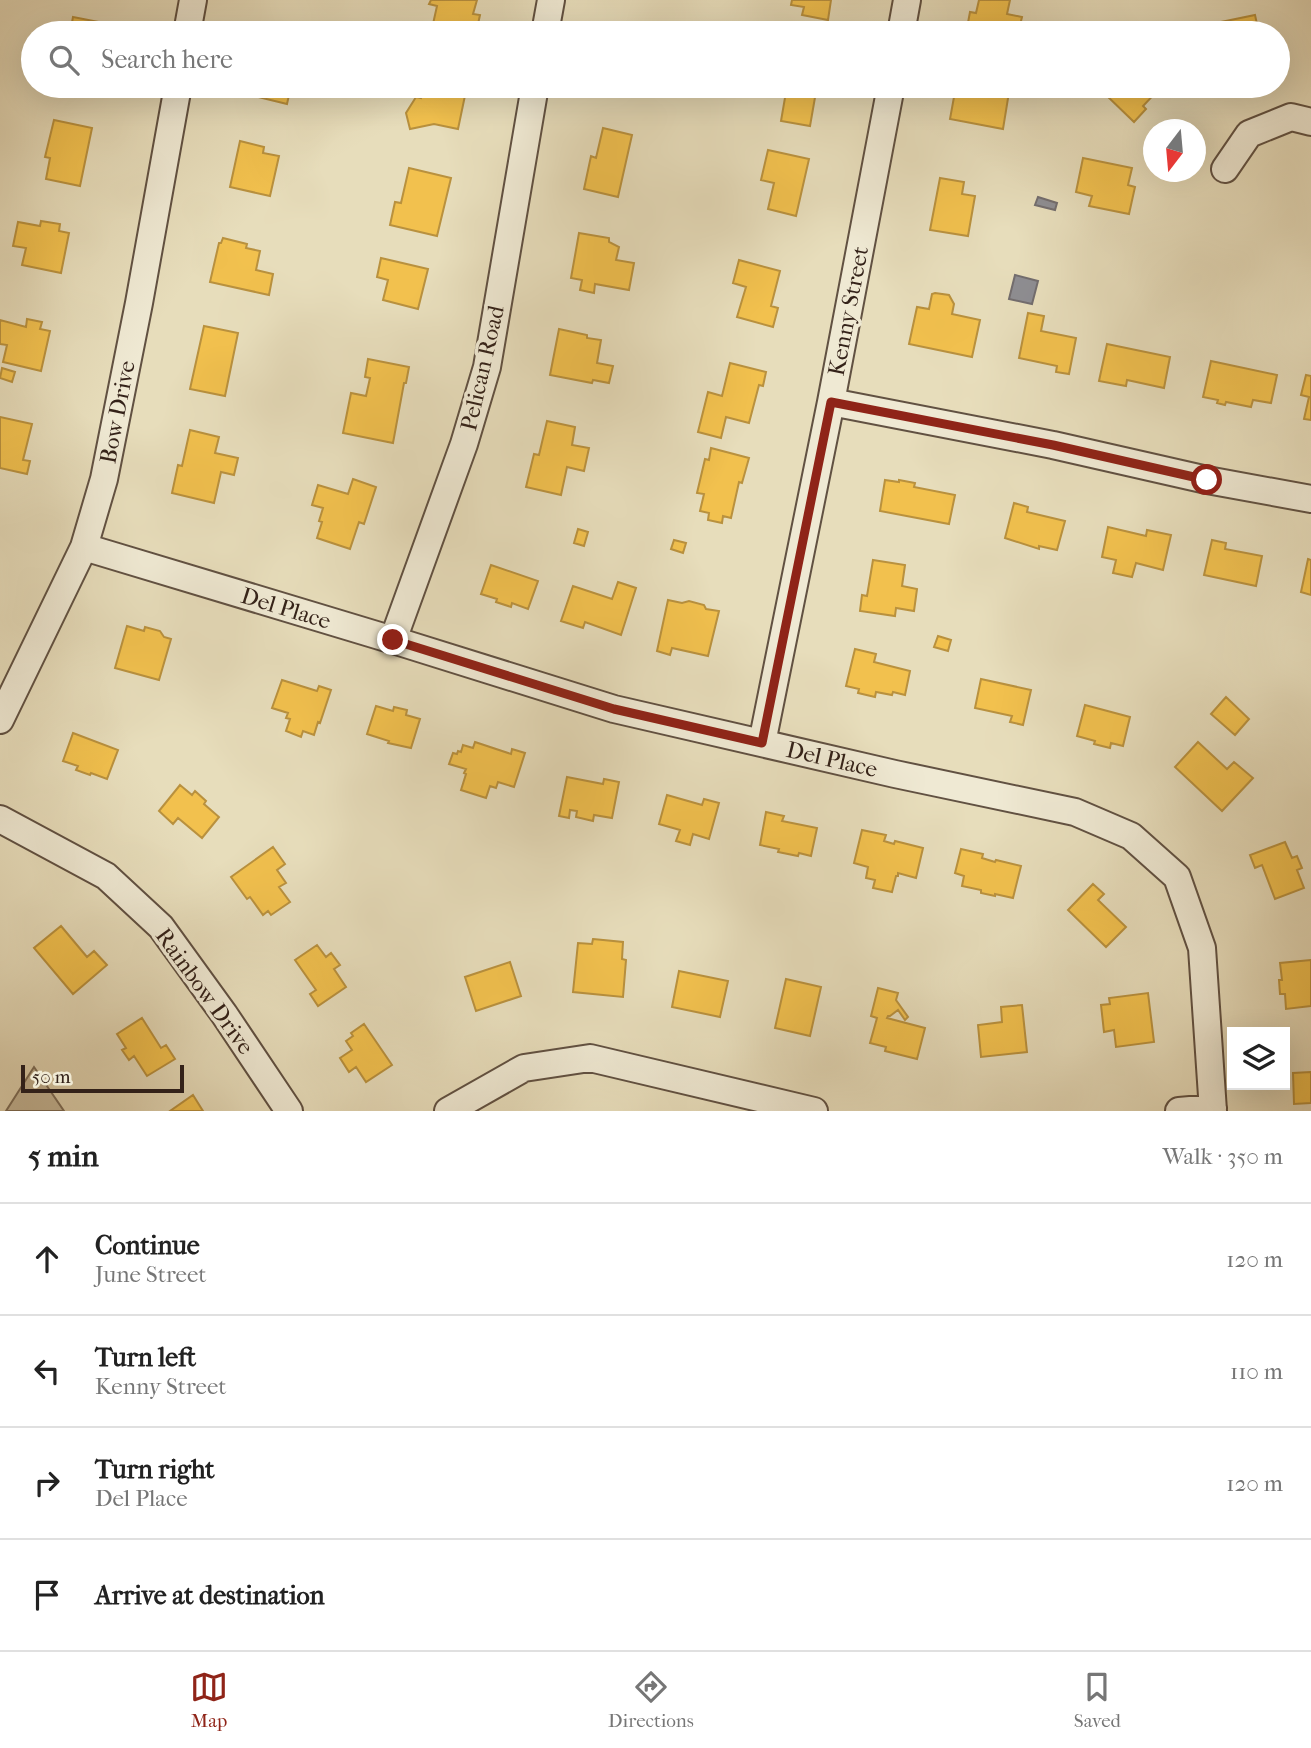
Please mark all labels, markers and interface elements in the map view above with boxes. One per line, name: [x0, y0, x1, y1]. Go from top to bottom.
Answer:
search box: [21, 21, 1290, 98]
icon: search: [45, 41, 83, 79]
text: Search here: [101, 44, 233, 75]
north arrow: [1143, 119, 1206, 182]
street label: Kenny Street: [823, 244, 874, 378]
street label: Pelican Road: [455, 302, 510, 433]
street label: Bow Drive: [94, 358, 141, 466]
route start: [1191, 464, 1222, 495]
street label: Del Place: [238, 582, 334, 635]
route end: [377, 624, 408, 655]
street label: Del Place: [784, 736, 880, 783]
street label: Rainbow Drive: [150, 923, 259, 1060]
map controls: [1227, 1027, 1290, 1090]
button: layers: [1227, 1027, 1290, 1090]
scale bar: [21, 1062, 184, 1094]
text: 50 m: [32, 1066, 71, 1088]
text: 5 min: [28, 1139, 99, 1174]
text: Walk · 350 m: [1163, 1143, 1283, 1170]
text: Continue: [95, 1230, 200, 1261]
icon: ahead: [28, 1240, 66, 1278]
text: 120 m: [1226, 1246, 1283, 1273]
text: June Street: [95, 1261, 207, 1288]
text: Turn left: [95, 1342, 196, 1373]
icon: left: [28, 1352, 66, 1390]
text: 110 m: [1230, 1358, 1283, 1385]
text: Kenny Street: [95, 1373, 227, 1400]
text: Turn right: [95, 1454, 215, 1485]
icon: right: [28, 1464, 66, 1502]
text: 120 m: [1226, 1470, 1283, 1497]
text: Del Place: [95, 1485, 188, 1512]
icon: arrive: [28, 1576, 66, 1614]
text: Arrive at destination: [95, 1580, 325, 1611]
tab: Map: [190, 1668, 228, 1732]
tab: Directions: [608, 1668, 694, 1732]
tab: Saved: [1074, 1668, 1121, 1732]

